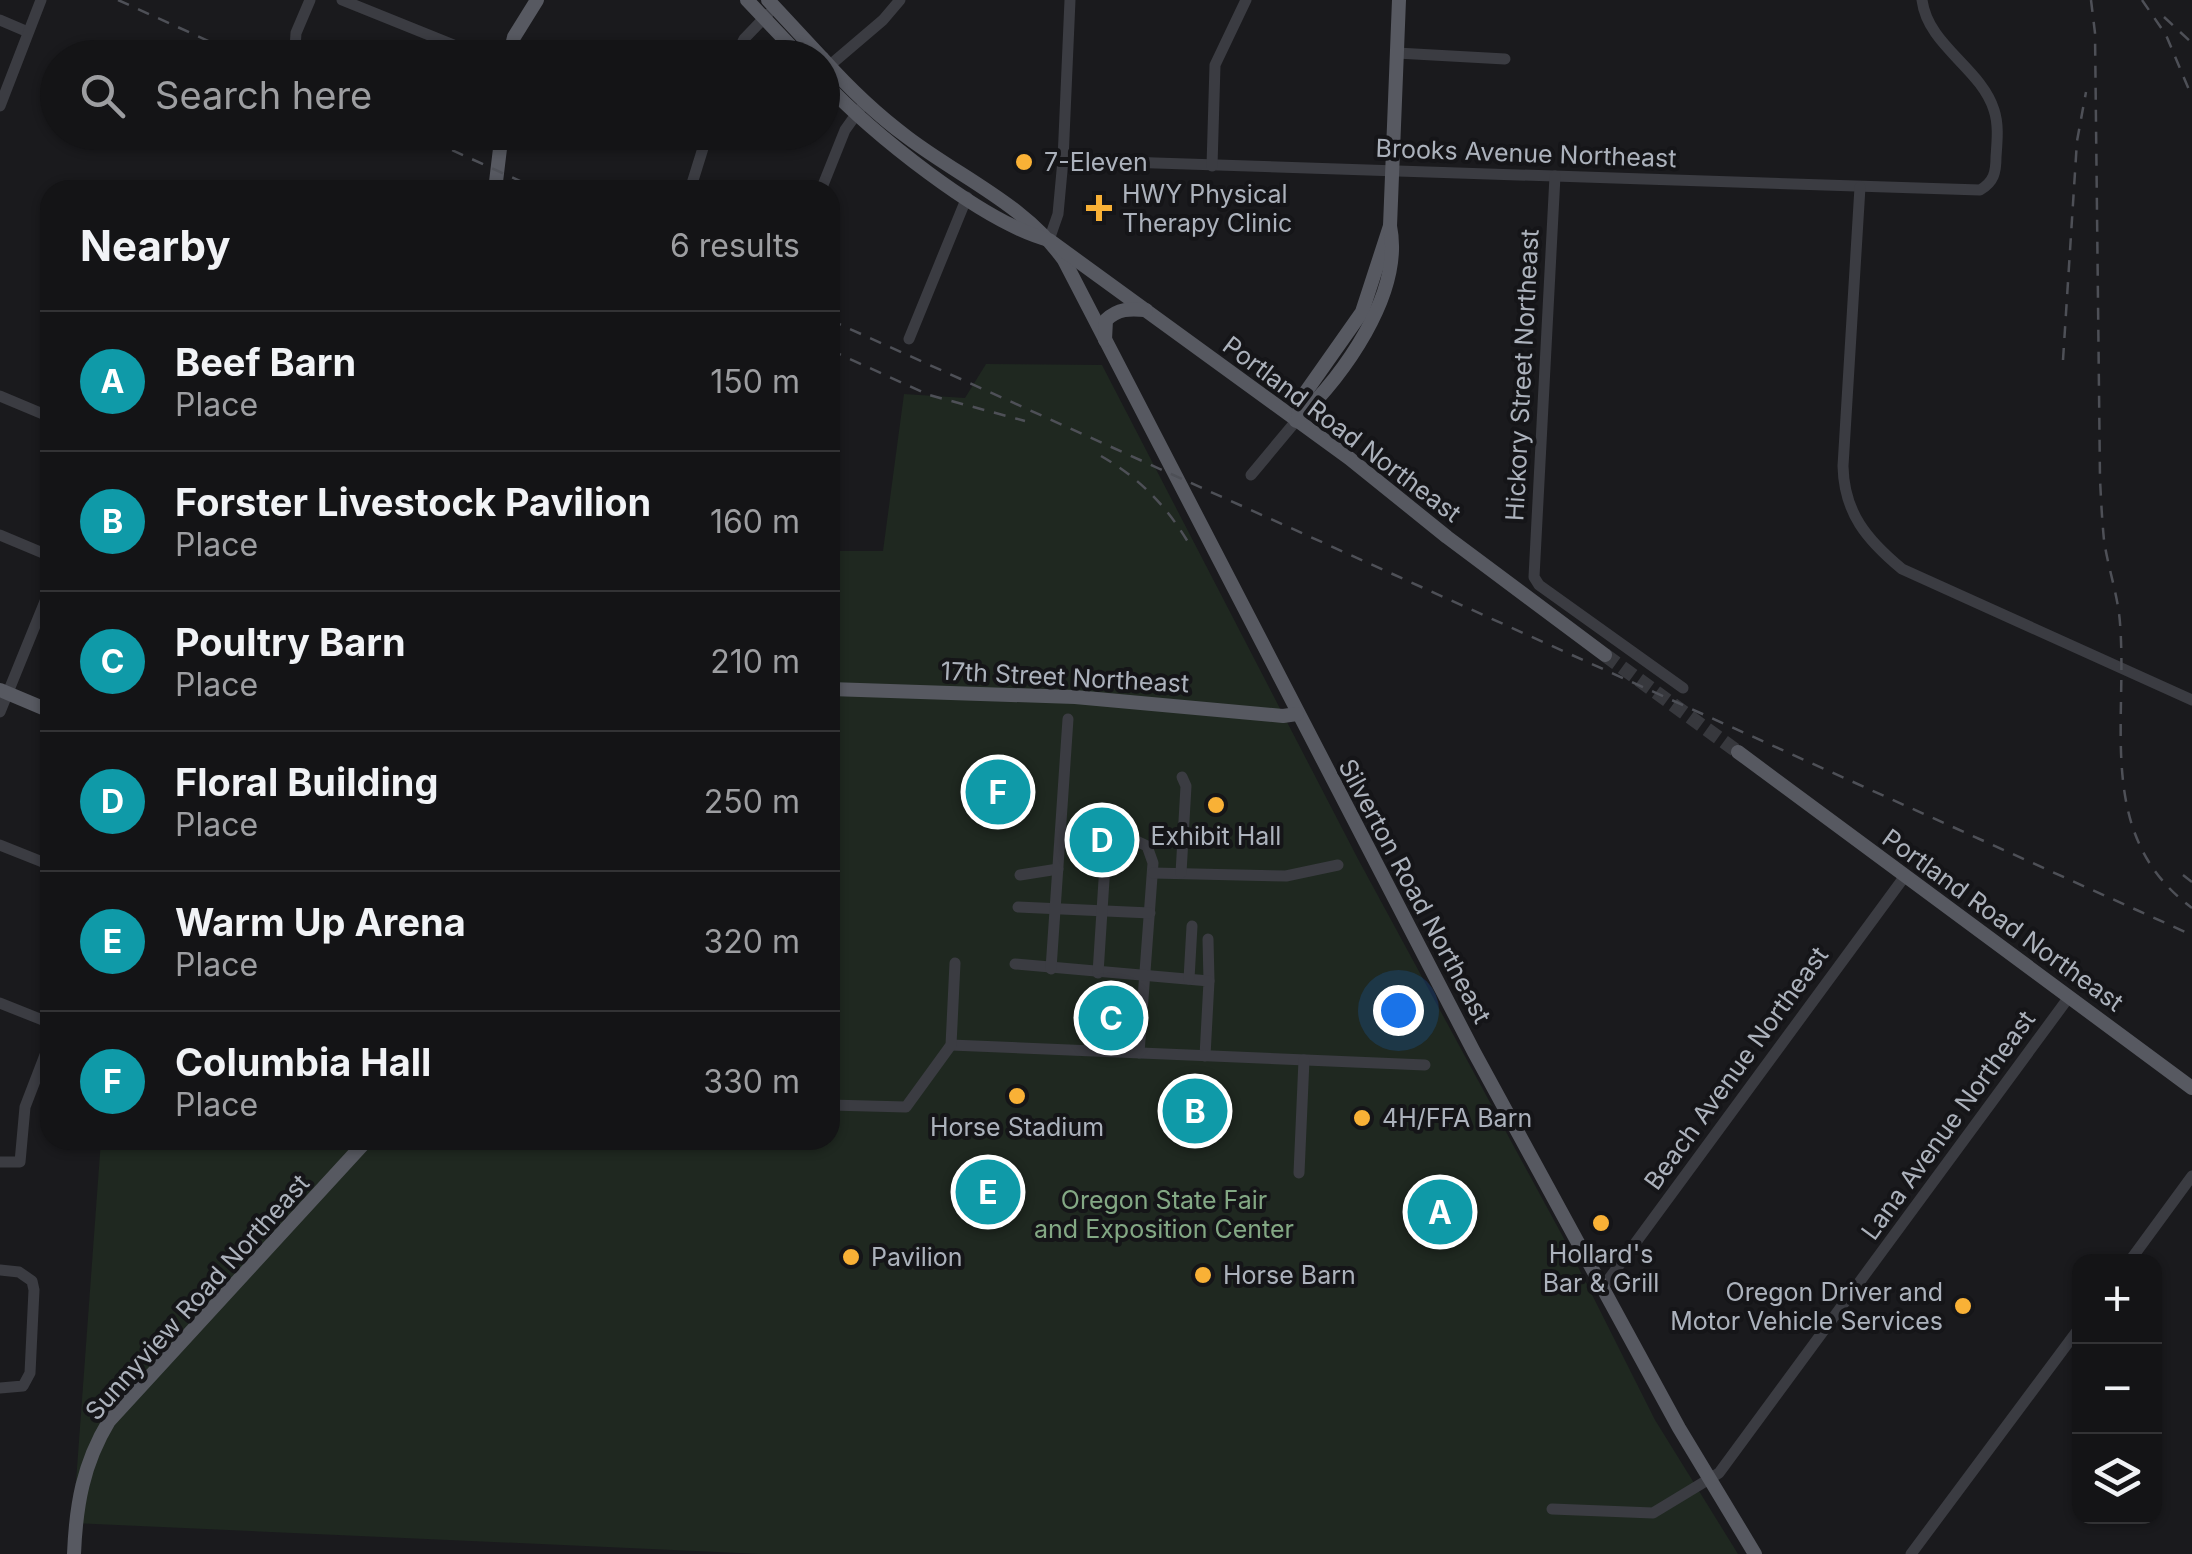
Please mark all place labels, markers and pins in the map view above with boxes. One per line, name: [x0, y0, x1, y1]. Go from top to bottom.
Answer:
place label: 7-Eleven: [1044, 147, 1148, 177]
marker: 7-Eleven: [1013, 151, 1035, 173]
place label: HWY Physical Therapy Clinic: [1122, 179, 1292, 238]
marker: HWY Physical Therapy Clinic: [1086, 195, 1112, 221]
pin: F: [966, 754, 1030, 830]
marker: Exhibit Hall: [1205, 794, 1227, 816]
pin: D: [1070, 802, 1134, 878]
place label: Exhibit Hall: [1151, 821, 1281, 851]
pin: C: [1078, 980, 1144, 1056]
pin: B: [1162, 1074, 1228, 1148]
marker: Horse Stadium: [1006, 1085, 1028, 1107]
place label: 4H/FFA Barn: [1382, 1103, 1532, 1133]
marker: 4H/FFA Barn: [1351, 1107, 1373, 1129]
place label: Horse Stadium: [930, 1112, 1104, 1142]
pin: E: [956, 1154, 1020, 1230]
pin: A: [1408, 1174, 1472, 1250]
marker: Hollard's Bar & Grill: [1590, 1212, 1612, 1234]
place label: Hollard's Bar & Grill: [1543, 1239, 1659, 1298]
place label: Pavilion: [871, 1242, 963, 1272]
marker: Pavilion: [840, 1246, 862, 1268]
place label: Horse Barn: [1223, 1260, 1356, 1290]
marker: Horse Barn: [1192, 1264, 1214, 1286]
place label: Oregon Driver and Motor Vehicle Services: [1670, 1277, 1943, 1336]
marker: Oregon Driver and Motor Vehicle Services: [1952, 1295, 1974, 1317]

